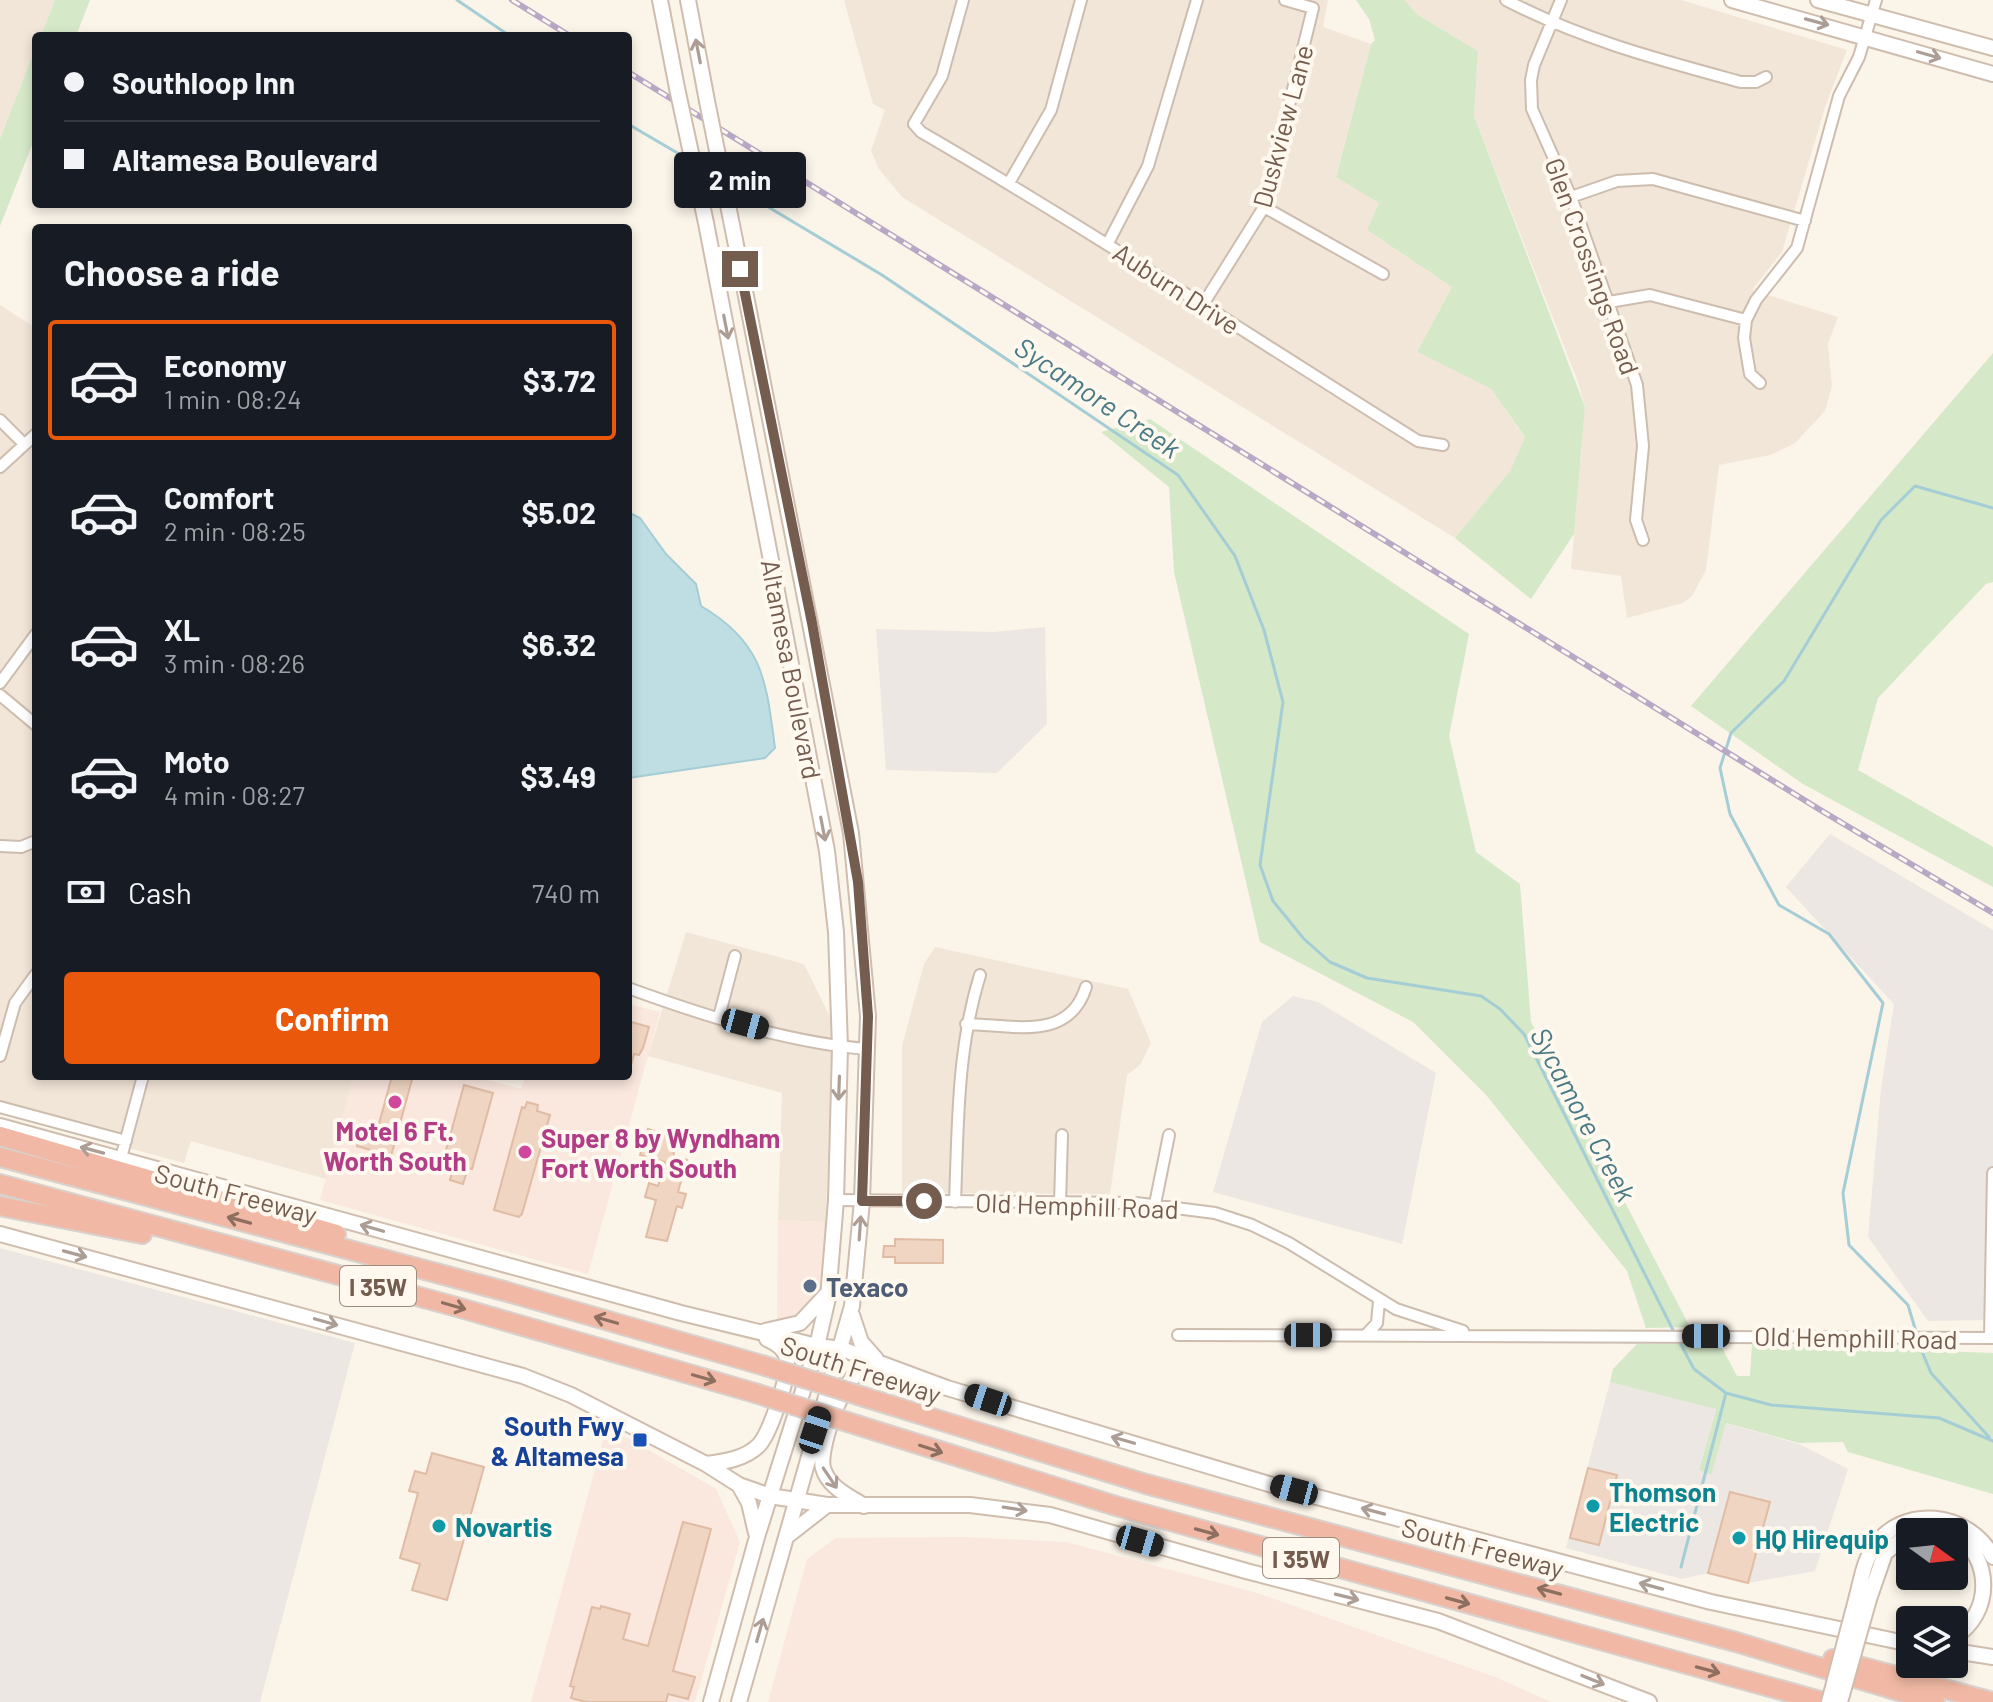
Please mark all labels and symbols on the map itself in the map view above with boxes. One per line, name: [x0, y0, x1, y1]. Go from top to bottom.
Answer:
one-way arrow: [1803, 16, 1829, 31]
one-way arrow: [689, 38, 704, 64]
street label: Duskview Lane: [1245, 41, 1319, 211]
one-way arrow: [1916, 48, 1942, 63]
callout: 2 min: [674, 153, 806, 209]
street label: Glen Crossings Road: [1539, 153, 1647, 379]
street label: Auburn Drive: [1108, 236, 1246, 340]
route end: [722, 251, 758, 287]
one-way arrow: [719, 313, 734, 339]
water label: Sycamore Creek: [1009, 329, 1188, 465]
street label: Altamesa Boulevard: [755, 556, 829, 782]
one-way arrow: [816, 816, 831, 842]
car: [719, 1006, 771, 1042]
water label: Sycamore Creek: [1524, 1021, 1644, 1207]
one-way arrow: [831, 1074, 846, 1101]
marker: Motel 6 Ft. Worth South: [386, 1093, 404, 1111]
place label: Motel 6 Ft. Worth South: [323, 1115, 467, 1176]
place label: Super 8 by Wyndham Fort Worth South: [541, 1122, 780, 1183]
one-way arrow: [79, 1142, 105, 1157]
marker: Super 8 by Wyndham Fort Worth South: [516, 1143, 534, 1161]
street label: South Freeway: [151, 1156, 321, 1230]
route start: [906, 1183, 942, 1219]
street label: Old Hemphill Road: [975, 1186, 1179, 1224]
one-way arrow: [226, 1212, 252, 1227]
one-way arrow: [853, 1215, 868, 1242]
one-way arrow: [360, 1220, 386, 1235]
one-way arrow: [62, 1247, 88, 1262]
road number: I 35W: [340, 1266, 416, 1306]
place label: Texaco: [826, 1271, 909, 1302]
marker: Texaco: [801, 1277, 819, 1295]
one-way arrow: [440, 1299, 466, 1314]
one-way arrow: [594, 1312, 620, 1327]
one-way arrow: [313, 1315, 339, 1330]
street label: Old Hemphill Road: [1754, 1320, 1958, 1354]
car: [1284, 1323, 1332, 1347]
car: [1682, 1324, 1730, 1348]
street label: South Freeway: [777, 1328, 945, 1410]
one-way arrow: [690, 1372, 716, 1387]
car: [961, 1381, 1015, 1419]
car: [796, 1403, 834, 1457]
place label: South Fwy & Altamesa: [491, 1410, 624, 1471]
marker: South Fwy & Altamesa: [631, 1431, 649, 1449]
one-way arrow: [1110, 1432, 1136, 1447]
one-way arrow: [919, 1442, 944, 1457]
one-way arrow: [822, 1466, 838, 1488]
car: [1268, 1472, 1320, 1508]
place label: Thomson Electric: [1609, 1476, 1716, 1537]
marker: Thomson Electric: [1584, 1497, 1602, 1515]
one-way arrow: [1001, 1502, 1027, 1517]
one-way arrow: [1360, 1503, 1386, 1518]
street label: South Freeway: [1398, 1510, 1568, 1584]
place label: Novartis: [455, 1511, 552, 1542]
marker: Novartis: [430, 1517, 448, 1535]
north arrow: [1896, 1518, 1968, 1590]
car: [1114, 1523, 1166, 1559]
place label: HQ Hirequip: [1755, 1523, 1889, 1554]
one-way arrow: [1194, 1525, 1220, 1540]
marker: HQ Hirequip: [1730, 1529, 1748, 1547]
road number: I 35W: [1263, 1538, 1339, 1578]
one-way arrow: [1639, 1577, 1665, 1592]
one-way arrow: [1536, 1583, 1562, 1598]
one-way arrow: [1333, 1591, 1359, 1606]
one-way arrow: [1444, 1594, 1470, 1609]
one-way arrow: [753, 1617, 768, 1643]
one-way arrow: [1695, 1664, 1721, 1679]
one-way arrow: [1580, 1674, 1605, 1689]

